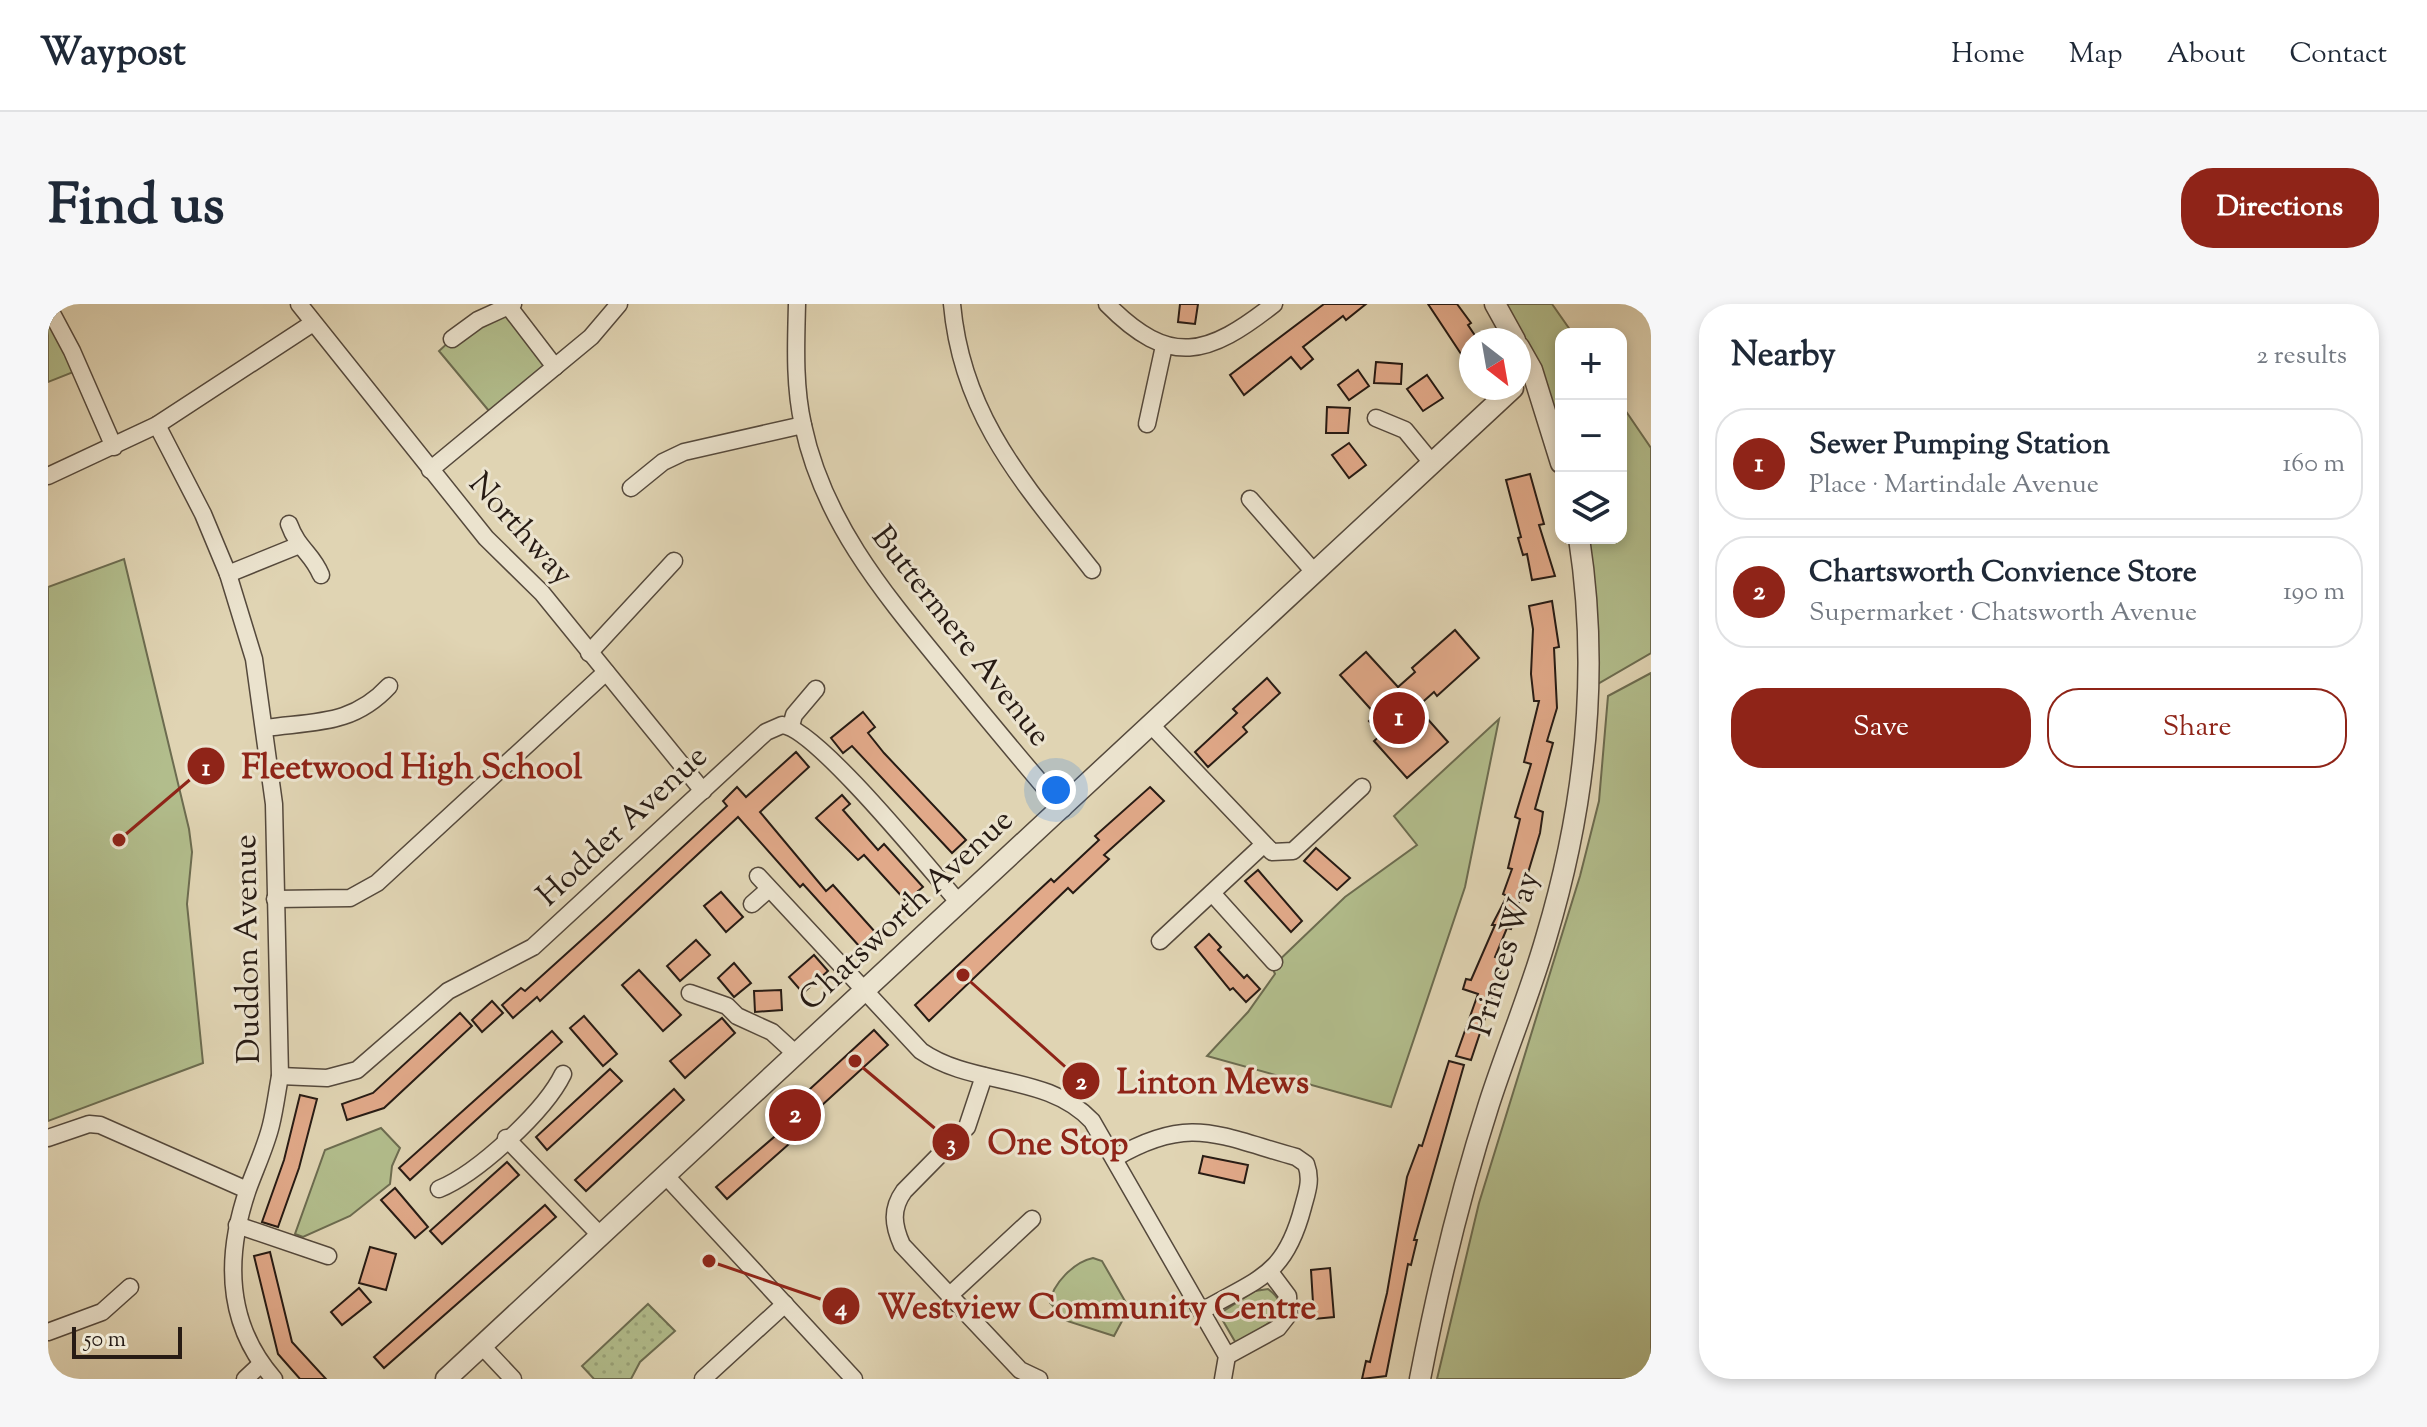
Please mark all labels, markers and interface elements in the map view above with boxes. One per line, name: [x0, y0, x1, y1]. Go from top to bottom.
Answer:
text: Waypost: [40, 28, 186, 82]
text: Home: [1951, 35, 2025, 75]
text: Map: [2069, 35, 2123, 75]
text: About: [2167, 35, 2245, 75]
text: Contact: [2289, 35, 2387, 75]
text: Find us: [48, 168, 224, 249]
button: Directions: [2181, 168, 2379, 248]
north arrow: [1459, 328, 1531, 400]
map controls: [1555, 328, 1627, 544]
button: +: [1555, 328, 1627, 400]
text: Nearby: [1731, 332, 1836, 381]
text: 2 results: [2256, 338, 2347, 375]
button: −: [1555, 400, 1627, 472]
text: Sewer Pumping Station: [1809, 424, 2110, 467]
text: 1: [1755, 446, 1763, 483]
text: 160 m: [2282, 446, 2345, 483]
street label: Northway: [457, 463, 583, 597]
text: Place · Martindale Avenue: [1809, 467, 2099, 504]
button: layers: [1555, 472, 1627, 544]
street label: Buttermere Avenue: [859, 517, 1061, 757]
text: Chartsworth Convience Store: [1809, 552, 2197, 595]
text: 2: [1753, 574, 1765, 611]
text: 190 m: [2283, 574, 2345, 611]
text: Supermarket · Chatsworth Avenue: [1809, 595, 2197, 632]
pin: 1: [1373, 688, 1425, 748]
button: Save: [1731, 688, 2031, 768]
button: Share: [2047, 688, 2347, 768]
street label: Hodder Avenue: [527, 736, 719, 918]
callout: Fleetwood High School: [186, 737, 599, 795]
text: Fleetwood High School: [242, 745, 583, 794]
text: 1: [202, 752, 211, 786]
your location: [1036, 770, 1076, 810]
street label: Chatsworth Avenue: [789, 799, 1025, 1023]
street label: Duddon Avenue: [224, 834, 274, 1064]
street label: Princes Way: [1459, 866, 1553, 1042]
callout: Linton Mews: [1061, 1052, 1325, 1110]
text: Linton Mews: [1117, 1060, 1309, 1109]
text: 2: [1075, 1066, 1087, 1100]
pin: 2: [769, 1085, 821, 1145]
callout: One Stop: [931, 1113, 1144, 1171]
text: One Stop: [988, 1121, 1129, 1170]
text: 3: [946, 1128, 956, 1162]
callout: Westview Community Centre: [821, 1277, 1332, 1335]
text: Westview Community Centre: [878, 1285, 1317, 1334]
text: 4: [834, 1292, 847, 1326]
scale bar: [72, 1323, 182, 1359]
text: 50 m: [84, 1325, 126, 1357]

